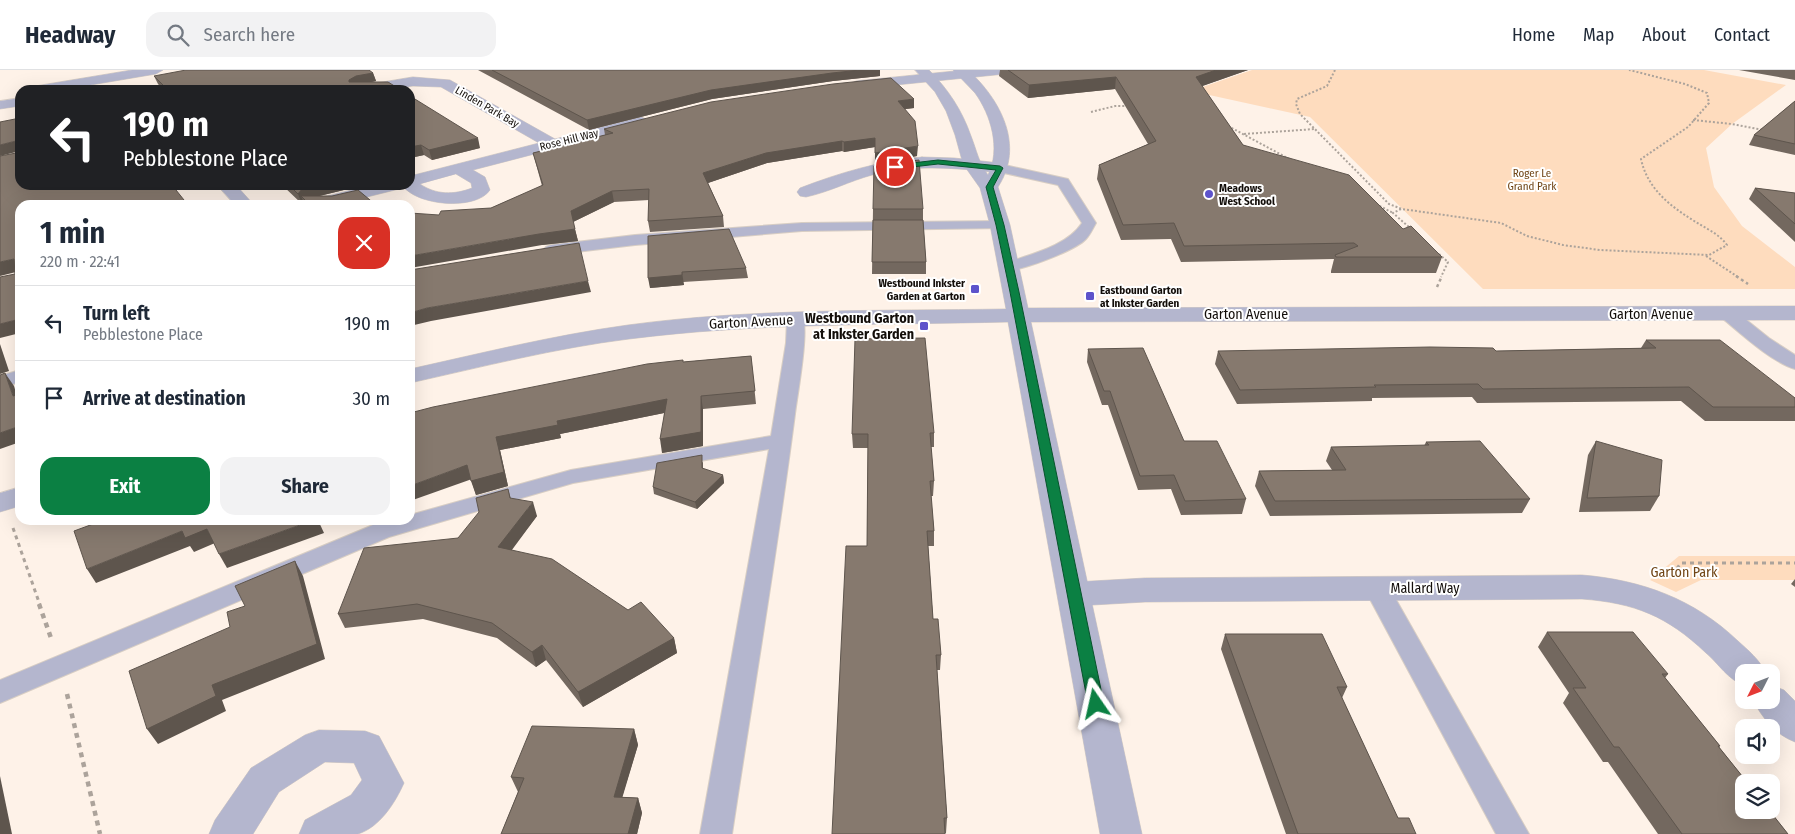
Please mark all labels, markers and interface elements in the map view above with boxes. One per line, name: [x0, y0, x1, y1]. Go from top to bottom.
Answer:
search box: [146, 12, 496, 57]
text: Headway: [25, 21, 116, 49]
icon: search: [164, 21, 192, 49]
text: Search here: [204, 23, 295, 46]
text: Home: [1512, 24, 1555, 46]
text: Map: [1583, 24, 1614, 46]
text: About: [1642, 24, 1686, 46]
text: Contact: [1714, 24, 1770, 46]
street label: Linden Park Bay: [453, 84, 521, 131]
text: 190 m: [123, 103, 209, 145]
icon: left: [40, 105, 105, 170]
street label: Rose Hill Way: [538, 126, 600, 154]
text: Pebblestone Place: [123, 145, 288, 172]
pin: [874, 146, 916, 188]
icon: arrive: [881, 153, 909, 181]
park label: Roger Le Grand Park: [1507, 167, 1557, 193]
place label: Meadows West School: [1219, 182, 1276, 208]
marker: Meadows West School: [1203, 188, 1215, 200]
text: 1 min: [40, 215, 105, 251]
button: close: [338, 217, 390, 269]
text: 220 m · 22:41: [40, 252, 120, 271]
place label: Westbound Inkster Garden at Garton: [878, 277, 966, 303]
marker: Westbound Inkster Garden at Garton: [969, 283, 981, 295]
place label: Eastbound Garton at Inkster Garden: [1100, 284, 1182, 310]
marker: Eastbound Garton at Inkster Garden: [1084, 290, 1096, 302]
text: Turn left: [83, 302, 150, 325]
street label: Garton Avenue: [1204, 306, 1288, 323]
street label: Garton Avenue: [1609, 306, 1693, 323]
icon: left: [40, 309, 68, 337]
place label: Westbound Garton at Inkster Garden: [805, 310, 914, 343]
street label: Garton Avenue: [708, 311, 794, 333]
text: 190 m: [344, 312, 390, 335]
marker: Westbound Garton at Inkster Garden: [918, 320, 930, 332]
text: Pebblestone Place: [83, 325, 203, 344]
icon: arrive: [40, 384, 68, 412]
text: Arrive at destination: [83, 387, 246, 410]
text: 30 m: [352, 387, 390, 410]
button: Exit: [40, 457, 210, 515]
button: Share: [220, 457, 390, 515]
park label: Garton Park: [1650, 564, 1718, 581]
street label: Mallard Way: [1390, 580, 1460, 597]
north arrow: [1735, 664, 1780, 709]
map controls: [1735, 664, 1780, 819]
position arrow: [1069, 677, 1121, 729]
button: sound: [1735, 719, 1780, 764]
button: layers: [1735, 774, 1780, 819]

